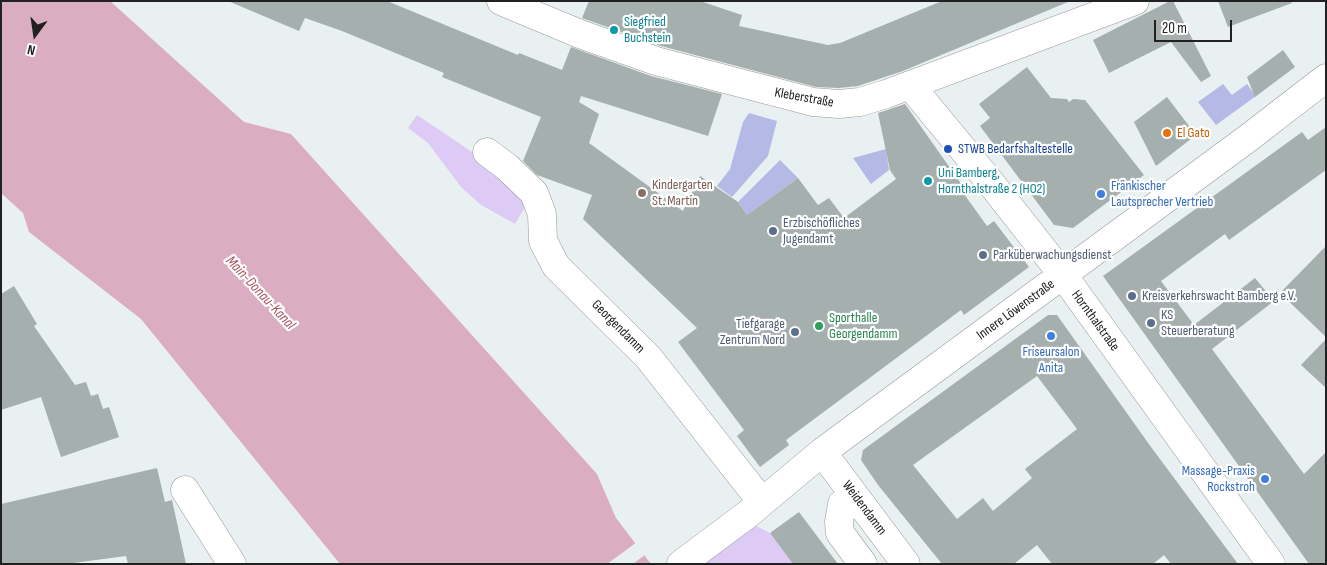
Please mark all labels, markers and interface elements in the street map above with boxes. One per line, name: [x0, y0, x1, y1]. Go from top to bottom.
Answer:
north arrow: [10, 10, 60, 60]
scale bar: [1157, 10, 1234, 42]
place label: Siegfried Buchstein: [624, 14, 671, 46]
text: 20 m: [1162, 19, 1187, 38]
marker: Siegfried Buchstein: [608, 24, 620, 36]
text: N: [26, 41, 37, 59]
street label: Kleberstraße: [773, 85, 835, 111]
place label: El Gato: [1177, 125, 1210, 141]
marker: El Gato: [1161, 127, 1173, 139]
place label: STWB Bedarfshaltestelle: [958, 141, 1073, 157]
marker: STWB Bedarfshaltestelle: [942, 143, 954, 155]
place label: Uni Bamberg, Hornthalstraße 2 (HO2): [938, 165, 1045, 198]
marker: Uni Bamberg, Hornthalstraße 2 (HO2): [922, 175, 934, 187]
place label: Kindergarten St. Martin: [652, 177, 713, 210]
place label: Fränkischer Lautsprecher Vertrieb: [1111, 178, 1213, 210]
marker: Kindergarten St. Martin: [636, 187, 648, 199]
marker: Fränkischer Lautsprecher Vertrieb: [1095, 188, 1107, 200]
place label: Erzbischöfliches Jugendamt: [783, 215, 860, 248]
marker: Erzbischöfliches Jugendamt: [767, 225, 779, 237]
place label: Parküberwachungsdienst: [993, 247, 1111, 263]
marker: Parküberwachungsdienst: [977, 249, 989, 261]
water label: Main-Donau-Kanal: [221, 253, 299, 333]
street label: Innere Löwenstraße: [974, 276, 1058, 344]
street label: Hornthalstraße: [1067, 287, 1123, 355]
place label: Kreisverkehrswacht Bamberg e.V.: [1142, 288, 1296, 304]
marker: Kreisverkehrswacht Bamberg e.V.: [1126, 290, 1138, 302]
street label: Georgendamm: [588, 297, 648, 357]
place label: KS Steuerberatung: [1161, 307, 1235, 340]
place label: Sporthalle Georgendamm: [829, 310, 897, 342]
place label: Tiefgarage Zentrum Nord: [720, 316, 785, 348]
marker: KS Steuerberatung: [1145, 317, 1157, 329]
marker: Sporthalle Georgendamm: [813, 320, 825, 332]
marker: Tiefgarage Zentrum Nord: [789, 326, 801, 338]
marker: Friseursalon Anita: [1045, 330, 1057, 342]
place label: Friseursalon Anita: [1023, 344, 1079, 377]
place label: Massage-Praxis Rockstroh: [1182, 463, 1255, 496]
marker: Massage-Praxis Rockstroh: [1259, 473, 1271, 485]
street label: Weidendamm: [838, 477, 890, 539]

